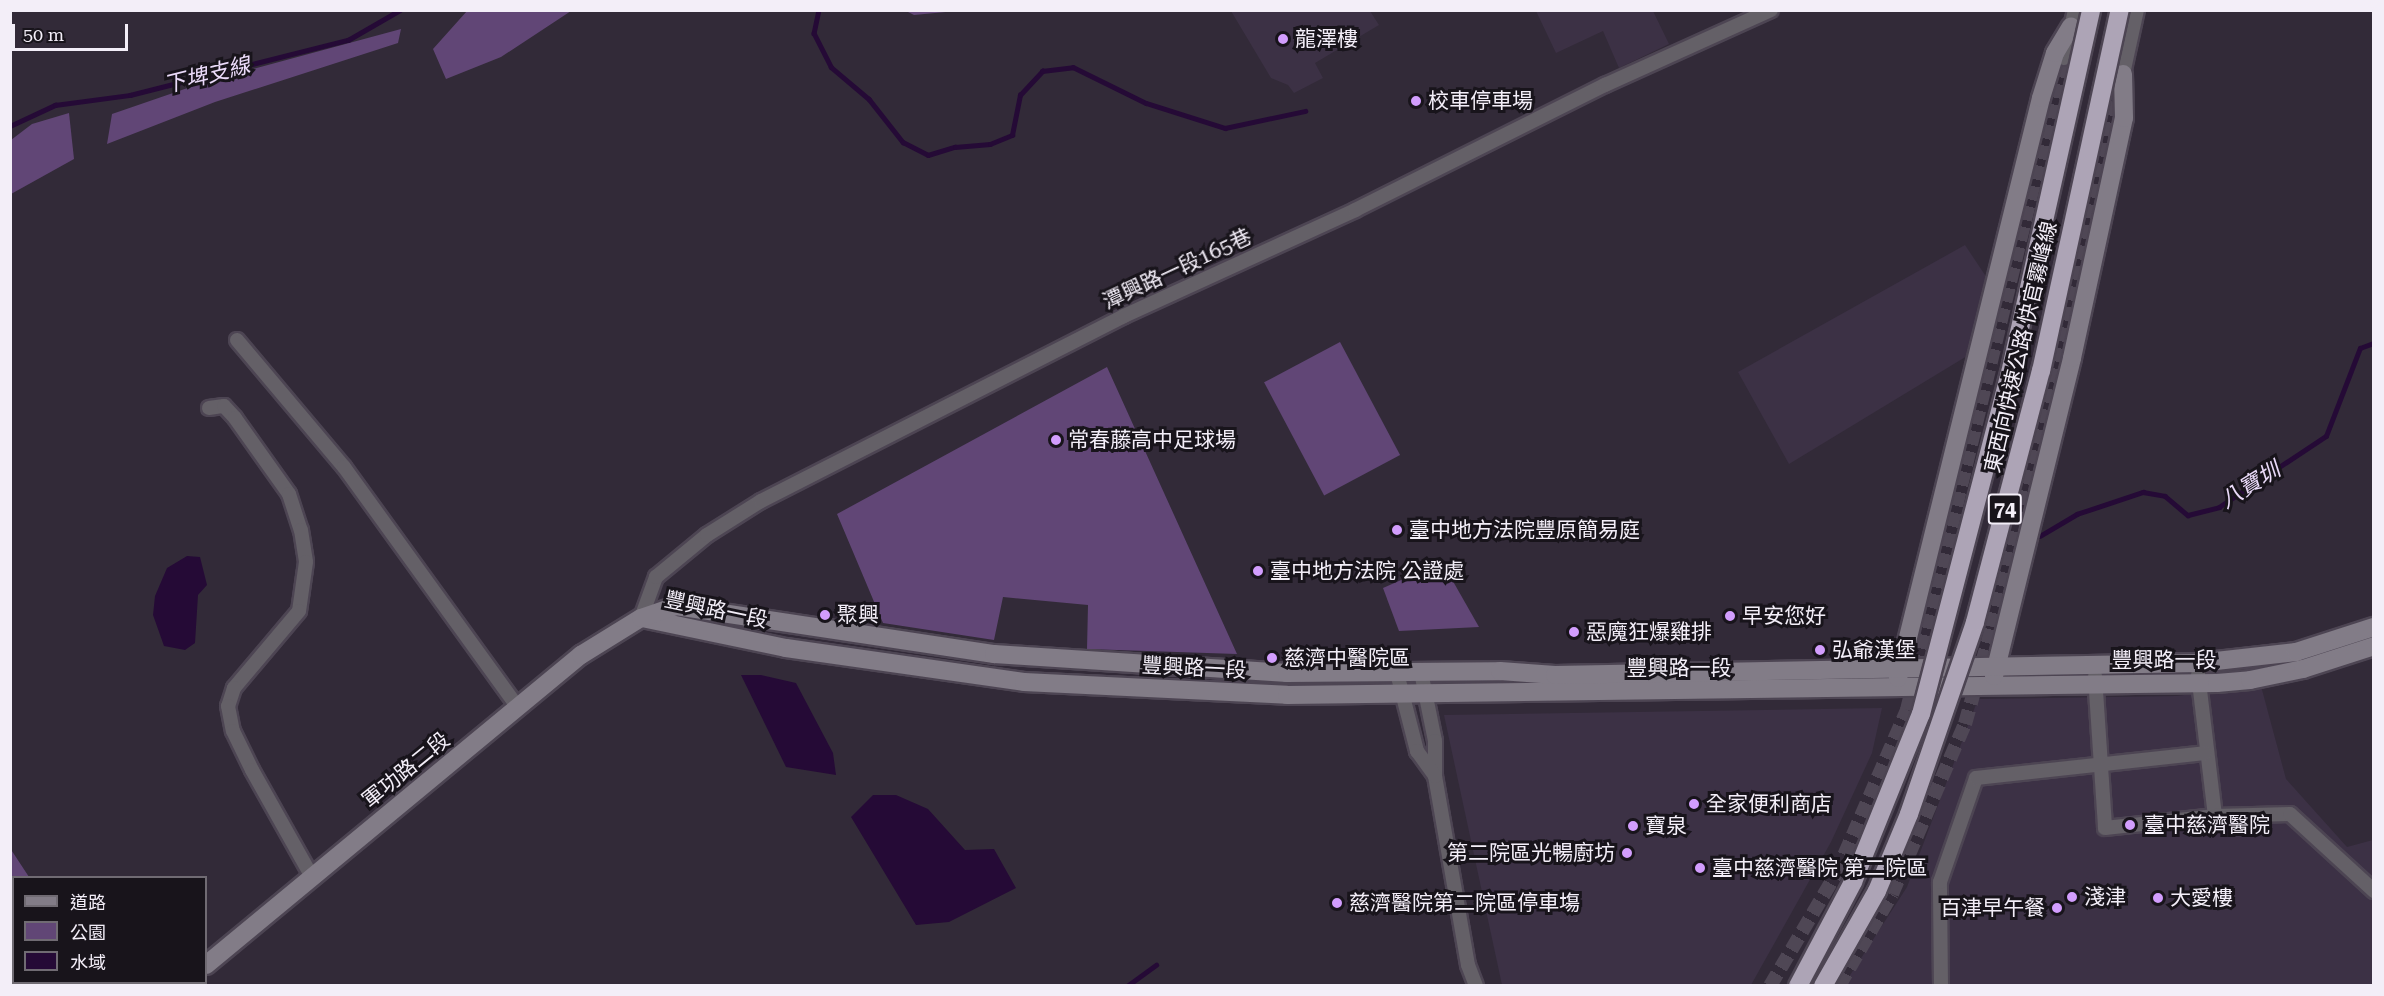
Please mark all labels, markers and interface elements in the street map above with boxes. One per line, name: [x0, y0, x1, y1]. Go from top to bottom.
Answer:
scale bar: [15, 12, 130, 50]
text: 50 m: [23, 24, 64, 45]
place label: 龍澤樓: [1295, 26, 1358, 52]
marker: 龍澤樓: [1276, 32, 1290, 46]
water label: 下埤支線: [161, 52, 253, 98]
place label: 校車停車場: [1428, 88, 1533, 114]
marker: 校車停車場: [1409, 94, 1423, 108]
street label: 東西向快速公路 快官霧峰線: [1980, 219, 2062, 475]
street label: 潭興路一段165巷: [1099, 224, 1255, 314]
place label: 常春藤高中足球場: [1068, 427, 1236, 453]
marker: 常春藤高中足球場: [1049, 433, 1063, 447]
water label: 八寶圳: [2215, 456, 2285, 514]
road number: 74: [1987, 492, 2023, 526]
place label: 臺中地方法院豐原簡易庭: [1409, 517, 1640, 543]
marker: 臺中地方法院豐原簡易庭: [1390, 523, 1404, 537]
place label: 臺中地方法院 公證處: [1270, 558, 1464, 584]
marker: 臺中地方法院 公證處: [1251, 564, 1265, 578]
street label: 豐興路一段: [662, 587, 770, 633]
place label: 聚興: [837, 602, 879, 628]
place label: 早安您好: [1742, 603, 1826, 629]
marker: 聚興: [818, 608, 832, 622]
marker: 早安您好: [1723, 609, 1737, 623]
place label: 惡魔狂爆雞排: [1586, 619, 1712, 645]
marker: 惡魔狂爆雞排: [1567, 625, 1581, 639]
place label: 弘爺漢堡: [1832, 637, 1916, 663]
marker: 弘爺漢堡: [1813, 643, 1827, 657]
place label: 慈濟中醫院區: [1284, 645, 1410, 671]
street label: 豐興路一段: [2112, 647, 2216, 673]
marker: 慈濟中醫院區: [1265, 651, 1279, 665]
street label: 豐興路一段: [1141, 653, 1247, 683]
street label: 豐興路一段: [1627, 655, 1731, 681]
street label: 軍功路二段: [357, 727, 455, 813]
place label: 全家便利商店: [1706, 791, 1832, 817]
marker: 全家便利商店: [1687, 797, 1701, 811]
place label: 臺中慈濟醫院: [2144, 812, 2270, 838]
place label: 寶泉: [1645, 813, 1687, 839]
marker: 臺中慈濟醫院: [2121, 816, 2139, 834]
marker: 寶泉: [1626, 819, 1640, 833]
place label: 第二院區光暢廚坊: [1447, 840, 1615, 866]
marker: 第二院區光暢廚坊: [1620, 846, 1634, 860]
place label: 臺中慈濟醫院 第二院區: [1712, 855, 1927, 881]
marker: 臺中慈濟醫院 第二院區: [1693, 861, 1707, 875]
legend: [12, 876, 207, 984]
place label: 淺津: [2084, 884, 2126, 910]
place label: 大愛樓: [2170, 885, 2233, 911]
place label: 慈濟醫院第二院區停車塲: [1349, 890, 1580, 916]
marker: 淺津: [2065, 890, 2079, 904]
marker: 大愛樓: [2151, 891, 2165, 905]
text: 道路: [70, 892, 106, 913]
place label: 百津早午餐: [1940, 895, 2045, 921]
marker: 慈濟醫院第二院區停車塲: [1330, 896, 1344, 910]
marker: 百津早午餐: [2050, 901, 2064, 915]
text: 公園: [70, 922, 106, 943]
text: 水域: [70, 952, 106, 973]

